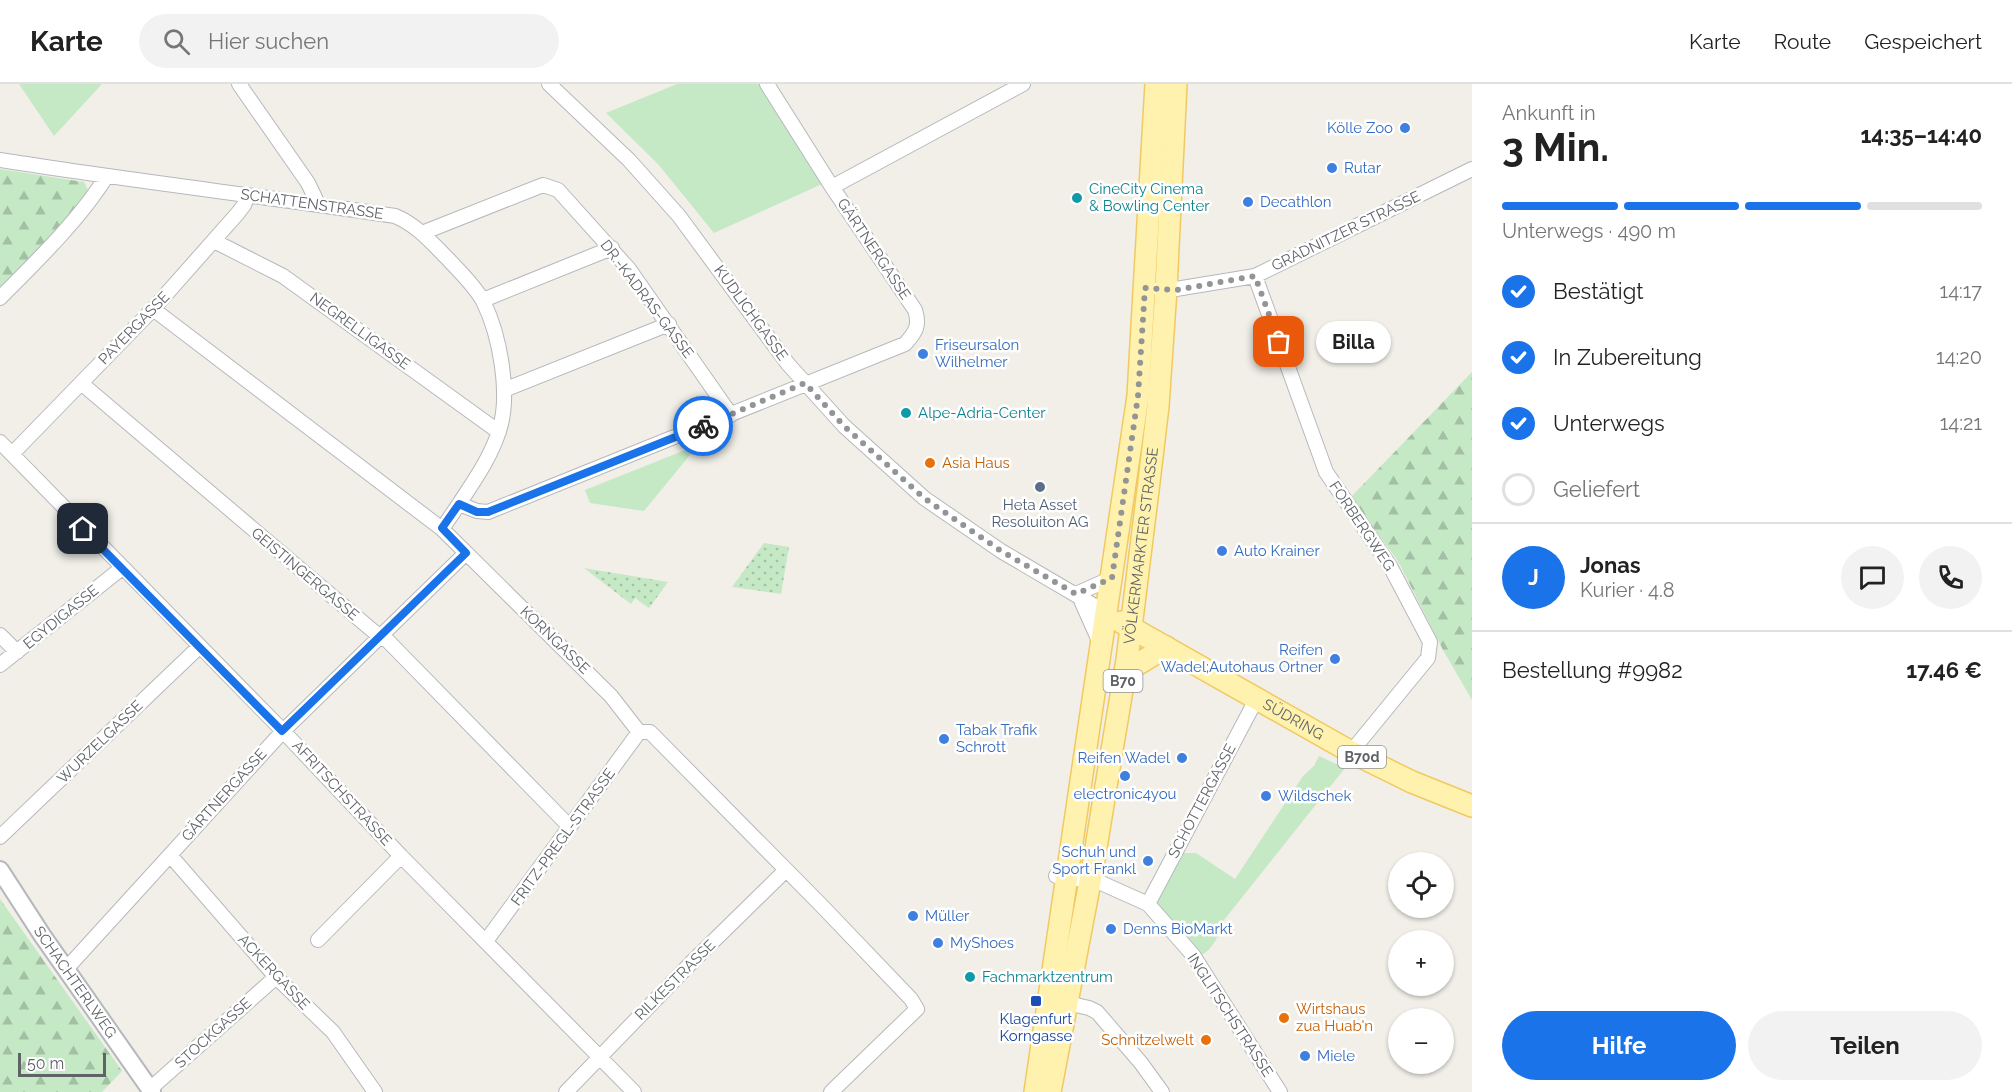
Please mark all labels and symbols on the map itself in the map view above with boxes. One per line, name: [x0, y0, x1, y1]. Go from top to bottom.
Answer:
place label: Kölle Zoo: [1327, 119, 1393, 137]
marker: Kölle Zoo: [1398, 121, 1412, 135]
place label: Rutar: [1344, 159, 1382, 177]
marker: Rutar: [1325, 161, 1339, 175]
place label: CineCity Cinema & Bowling Center: [1089, 180, 1210, 215]
street label: SCHATTENSTRASSE: [239, 185, 385, 223]
street label: GRADNITZER STRASSE: [1269, 187, 1423, 275]
marker: CineCity Cinema & Bowling Center: [1070, 191, 1084, 205]
place label: Decathlon: [1260, 193, 1331, 211]
street label: GÄRTNERGASSE: [833, 194, 915, 303]
marker: Decathlon: [1241, 195, 1255, 209]
street label: DR.-KADRAS-GASSE: [597, 236, 697, 362]
street label: KUDLICHGASSE: [710, 262, 792, 364]
street label: PAYERGASSE: [95, 288, 173, 368]
street label: NEGRELLIGASSE: [306, 289, 414, 373]
pin: [1253, 316, 1304, 367]
callout: Billa: [1315, 321, 1390, 363]
place label: Friseursalon Wilhelmer: [935, 336, 1019, 371]
marker: Friseursalon Wilhelmer: [916, 347, 930, 361]
courier: [673, 396, 733, 456]
place label: Alpe-Adria-Center: [918, 404, 1046, 422]
marker: Alpe-Adria-Center: [899, 406, 913, 420]
street label: VÖLKERMARKTER STRASSE: [1120, 446, 1162, 645]
place label: Asia Haus: [942, 454, 1010, 472]
marker: Asia Haus: [923, 456, 937, 470]
street label: FORBERGWEG: [1325, 478, 1399, 574]
marker: Heta Asset Resoluiton AG: [1033, 480, 1047, 494]
place label: Heta Asset Resoluiton AG: [991, 496, 1089, 531]
pin: [57, 503, 108, 554]
street label: GEISTINGERGASSE: [248, 524, 362, 624]
place label: Auto Krainer: [1234, 542, 1320, 560]
marker: Auto Krainer: [1215, 544, 1229, 558]
street label: EGYDIGASSE: [20, 581, 102, 653]
street label: KORNGASSE: [516, 602, 594, 678]
place label: Reifen Wadel;Autohaus Ortner: [1161, 641, 1324, 676]
marker: Reifen Wadel;Autohaus Ortner: [1328, 652, 1342, 666]
road number: B70: [1104, 670, 1142, 692]
street label: SÜDRING: [1260, 695, 1327, 744]
street label: WURZELGASSE: [54, 697, 146, 787]
place label: Tabak Trafik Schrott: [956, 721, 1037, 756]
marker: Tabak Trafik Schrott: [937, 732, 951, 746]
street label: AFRITSCHSTRASSE: [289, 737, 395, 849]
street label: SCHOTTERGASSE: [1164, 741, 1240, 861]
street label: GÄRTNERGASSE: [177, 744, 270, 845]
road number: B70d: [1338, 746, 1386, 768]
place label: Reifen Wadel: [1078, 749, 1171, 767]
marker: Reifen Wadel: [1175, 751, 1189, 765]
street label: FRITZ-PREGL-STRASSE: [507, 765, 619, 909]
marker: electronic4you: [1118, 769, 1132, 783]
place label: electronic4you: [1073, 785, 1177, 803]
place label: Wildschek: [1278, 787, 1351, 805]
marker: Wildschek: [1259, 789, 1273, 803]
place label: Schuh und Sport Frankl: [1052, 843, 1137, 878]
marker: Schuh und Sport Frankl: [1141, 854, 1155, 868]
place label: Müller: [925, 907, 970, 925]
marker: Müller: [906, 909, 920, 923]
place label: Denns BioMarkt: [1123, 920, 1233, 938]
marker: Denns BioMarkt: [1104, 922, 1118, 936]
street label: SCHACHTERLWEG: [30, 923, 120, 1042]
street label: ACKERGASSE: [234, 931, 314, 1013]
place label: MyShoes: [950, 934, 1014, 952]
street label: RILKESTRASSE: [631, 936, 719, 1024]
marker: MyShoes: [931, 936, 945, 950]
street label: INGLITSCHSTRASSE: [1183, 950, 1277, 1080]
place label: Fachmarktzentrum: [982, 968, 1113, 986]
marker: Fachmarktzentrum: [963, 970, 977, 984]
street label: STOCKGASSE: [171, 994, 255, 1072]
marker: Klagenfurt Korngasse: [1029, 994, 1043, 1008]
place label: Wirtshaus zua Huab'n: [1296, 1000, 1373, 1035]
place label: Klagenfurt Korngasse: [1000, 1010, 1073, 1045]
marker: Wirtshaus zua Huab'n: [1277, 1011, 1291, 1025]
place label: Schnitzelwelt: [1101, 1031, 1194, 1049]
marker: Schnitzelwelt: [1199, 1033, 1213, 1047]
place label: Miele: [1317, 1047, 1355, 1065]
marker: Miele: [1298, 1049, 1312, 1063]
scale bar: [18, 1050, 106, 1078]

